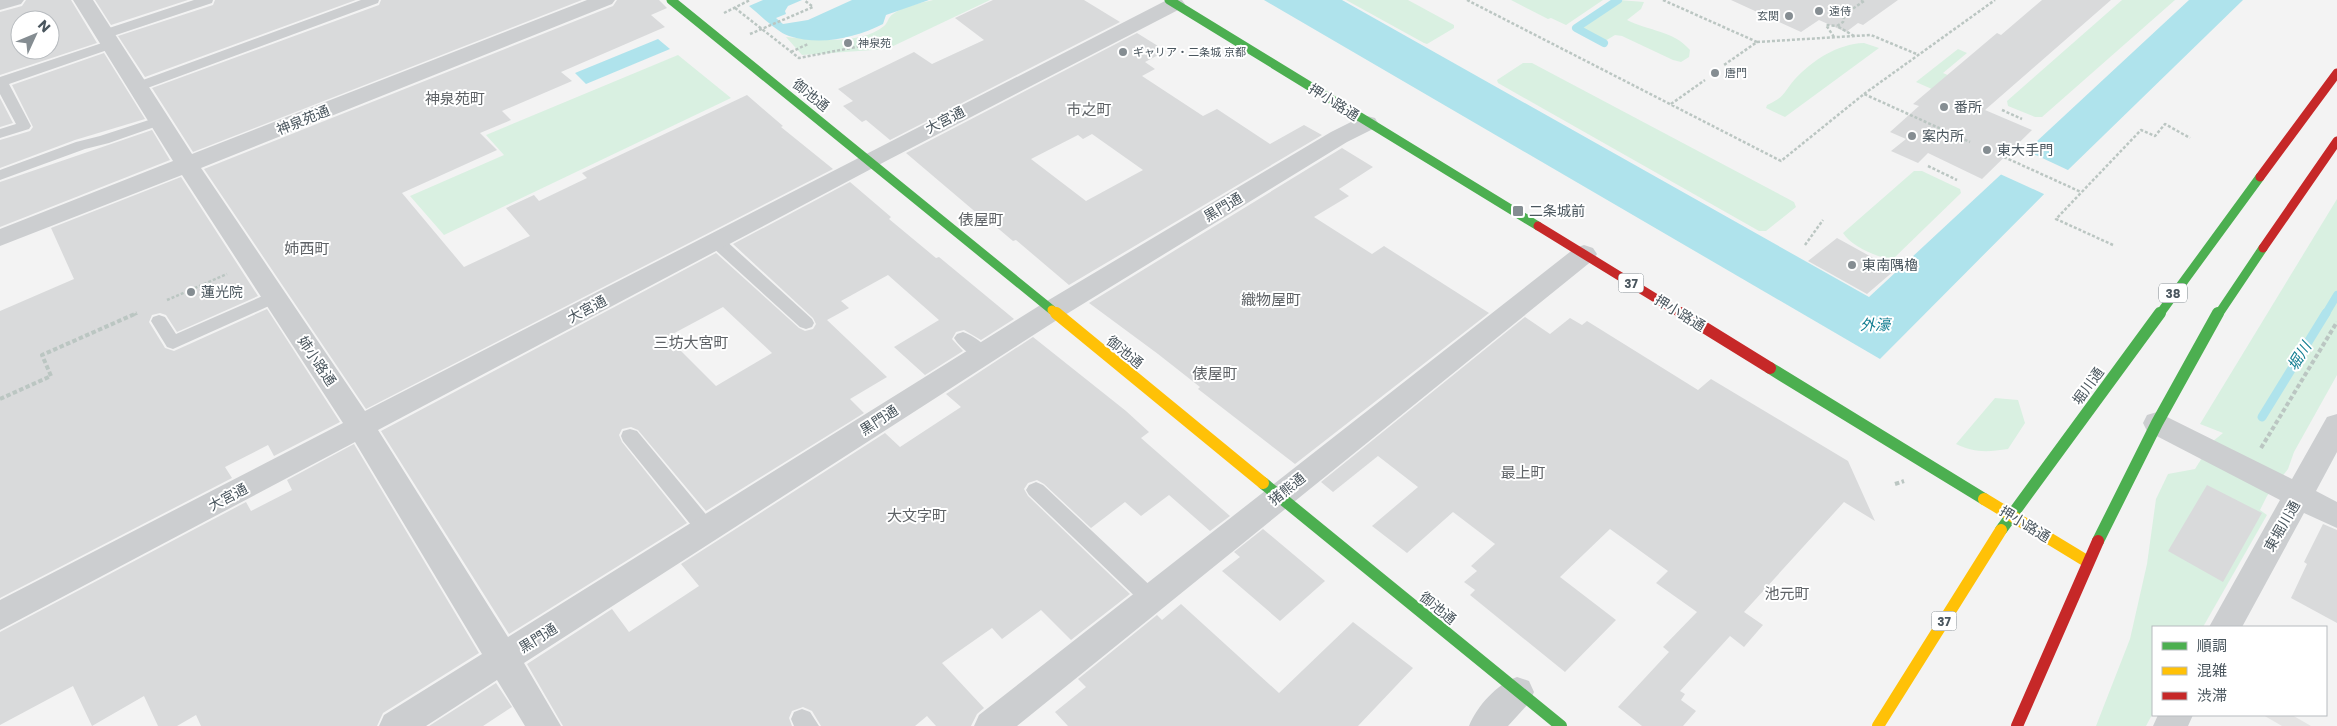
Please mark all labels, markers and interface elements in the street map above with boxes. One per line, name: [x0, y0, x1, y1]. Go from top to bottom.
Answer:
place label: 遠侍: [1829, 3, 1851, 19]
marker: 遠侍: [1813, 5, 1825, 17]
place label: 玄関: [1757, 8, 1779, 24]
north arrow: [10, 10, 60, 60]
marker: 玄関: [1783, 10, 1795, 22]
text: N: [34, 15, 55, 37]
place label: 神泉苑: [858, 35, 891, 51]
marker: 神泉苑: [842, 37, 854, 49]
place label: ギャリア・二条城 京都: [1133, 44, 1246, 60]
marker: ギャリア・二条城 京都: [1117, 46, 1129, 58]
place label: 唐門: [1725, 65, 1747, 81]
marker: 唐門: [1709, 67, 1721, 79]
street label: 御池通: [788, 74, 834, 116]
street label: 押小路通: [1305, 79, 1363, 125]
district label: 神泉苑町: [425, 88, 485, 109]
place label: 番所: [1954, 97, 1982, 117]
district label: 市之町: [1066, 99, 1112, 120]
street label: 神泉苑通: [273, 100, 333, 140]
marker: 番所: [1938, 101, 1950, 113]
street label: 大宮通: [922, 102, 968, 138]
place label: 案内所: [1922, 126, 1964, 146]
marker: 案内所: [1906, 130, 1918, 142]
place label: 東大手門: [1997, 140, 2053, 160]
marker: 東大手門: [1981, 144, 1993, 156]
street label: 黒門通: [1200, 188, 1246, 226]
place label: 二条城前: [1529, 201, 1585, 221]
marker: 二条城前: [1511, 204, 1525, 218]
district label: 俵屋町: [958, 209, 1004, 230]
district label: 姉西町: [284, 238, 330, 259]
place label: 東南隅櫓: [1862, 255, 1918, 275]
marker: 東南隅櫓: [1846, 259, 1858, 271]
road number: 37: [1618, 274, 1644, 292]
place label: 蓮光院: [201, 282, 243, 302]
road number: 38: [2159, 284, 2187, 302]
marker: 蓮光院: [185, 286, 197, 298]
district label: 織物屋町: [1241, 289, 1301, 310]
street label: 大宮通: [564, 290, 610, 328]
street label: 押小路通: [1651, 290, 1709, 336]
water label: 外濠: [1860, 314, 1893, 335]
street label: 御池通: [1102, 331, 1148, 373]
street label: 姉小路通: [293, 332, 341, 390]
district label: 三坊大宮町: [653, 332, 729, 353]
water label: 堀川: [2282, 336, 2317, 374]
district label: 俵屋町: [1192, 363, 1238, 384]
street label: 堀川通: [2068, 363, 2108, 409]
street label: 黒門通: [856, 400, 902, 440]
district label: 最上町: [1500, 462, 1546, 483]
street label: 猪熊通: [1264, 468, 1310, 510]
street label: 大宮通: [205, 478, 251, 516]
street label: 東堀川通: [2259, 497, 2305, 555]
street label: 押小路通: [1996, 501, 2054, 547]
district label: 大文字町: [887, 505, 947, 526]
district label: 池元町: [1764, 583, 1810, 604]
street label: 御池通: [1415, 587, 1461, 629]
road number: 37: [1932, 612, 1956, 630]
street label: 黒門通: [515, 618, 561, 658]
legend: [2152, 626, 2327, 716]
text: 順調: [2197, 635, 2227, 656]
text: 混雑: [2197, 660, 2227, 681]
text: 渋滞: [2197, 685, 2227, 706]

